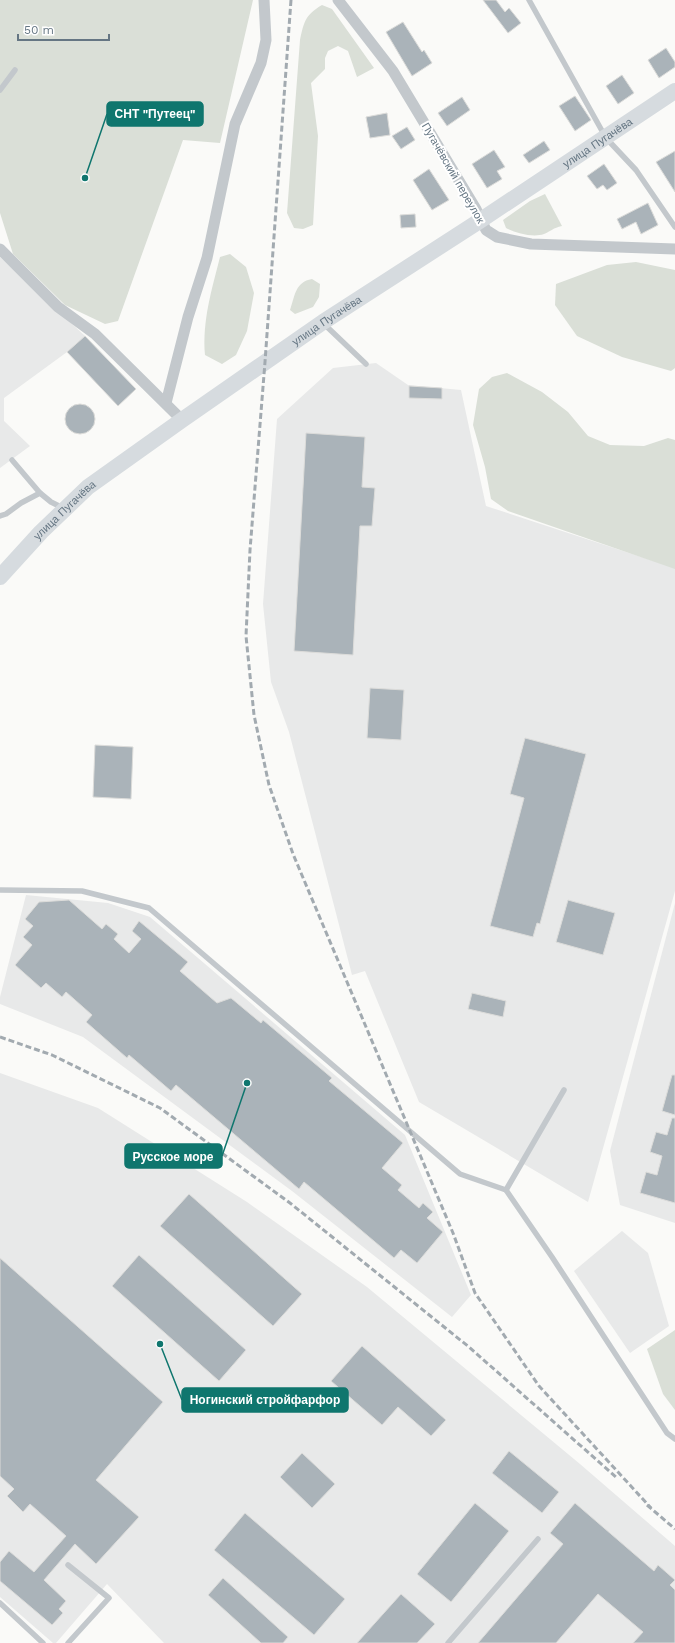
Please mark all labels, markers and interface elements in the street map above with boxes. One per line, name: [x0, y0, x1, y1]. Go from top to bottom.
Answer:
scale bar: [18, 16, 109, 42]
text: 50 m: [24, 23, 54, 37]
callout: СНТ "Путеец": [107, 102, 203, 126]
text: СНТ "Путеец": [115, 107, 195, 121]
street label: улица Пугачёва: [560, 114, 635, 170]
street label: Пугачёвский переулок: [419, 120, 487, 226]
street label: улица Пугачёва: [289, 292, 365, 348]
street label: улица Пугачёва: [31, 477, 99, 543]
callout: Русское море: [125, 1144, 222, 1168]
text: Русское море: [132, 1150, 214, 1164]
callout: Ногинский стройфарфор: [182, 1388, 348, 1412]
text: Ногинский стройфарфор: [190, 1393, 340, 1407]

